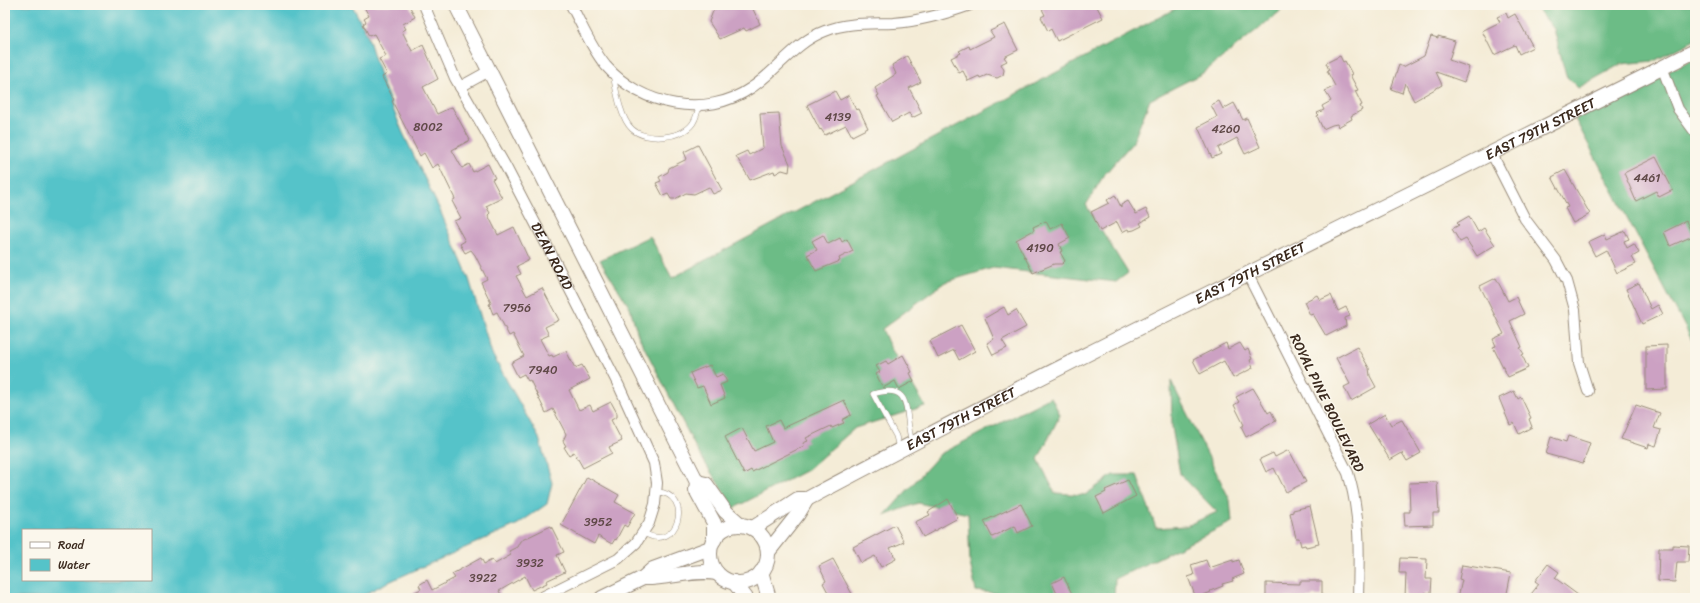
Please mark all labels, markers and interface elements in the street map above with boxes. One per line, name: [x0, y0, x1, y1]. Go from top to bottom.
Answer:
street label: EAST 79TH STREET: [1481, 90, 1602, 167]
house number: 4139: [825, 106, 851, 128]
house number: 8002: [413, 116, 443, 138]
house number: 4260: [1212, 118, 1241, 140]
house number: 4461: [1634, 167, 1660, 189]
street label: DEAN ROAD: [524, 217, 581, 295]
street label: EAST 79TH STREET: [1190, 234, 1311, 311]
house number: 4190: [1026, 237, 1054, 259]
house number: 7956: [503, 297, 531, 319]
street label: ROYAL PINE BOULEVARD: [1283, 329, 1372, 477]
house number: 7940: [528, 359, 558, 381]
street label: EAST 79TH STREET: [901, 379, 1022, 457]
house number: 3952: [584, 511, 612, 533]
legend: [22, 529, 152, 581]
text: Road: [58, 534, 85, 556]
house number: 3932: [516, 552, 544, 574]
text: Water: [58, 554, 91, 576]
house number: 3922: [469, 567, 497, 589]

